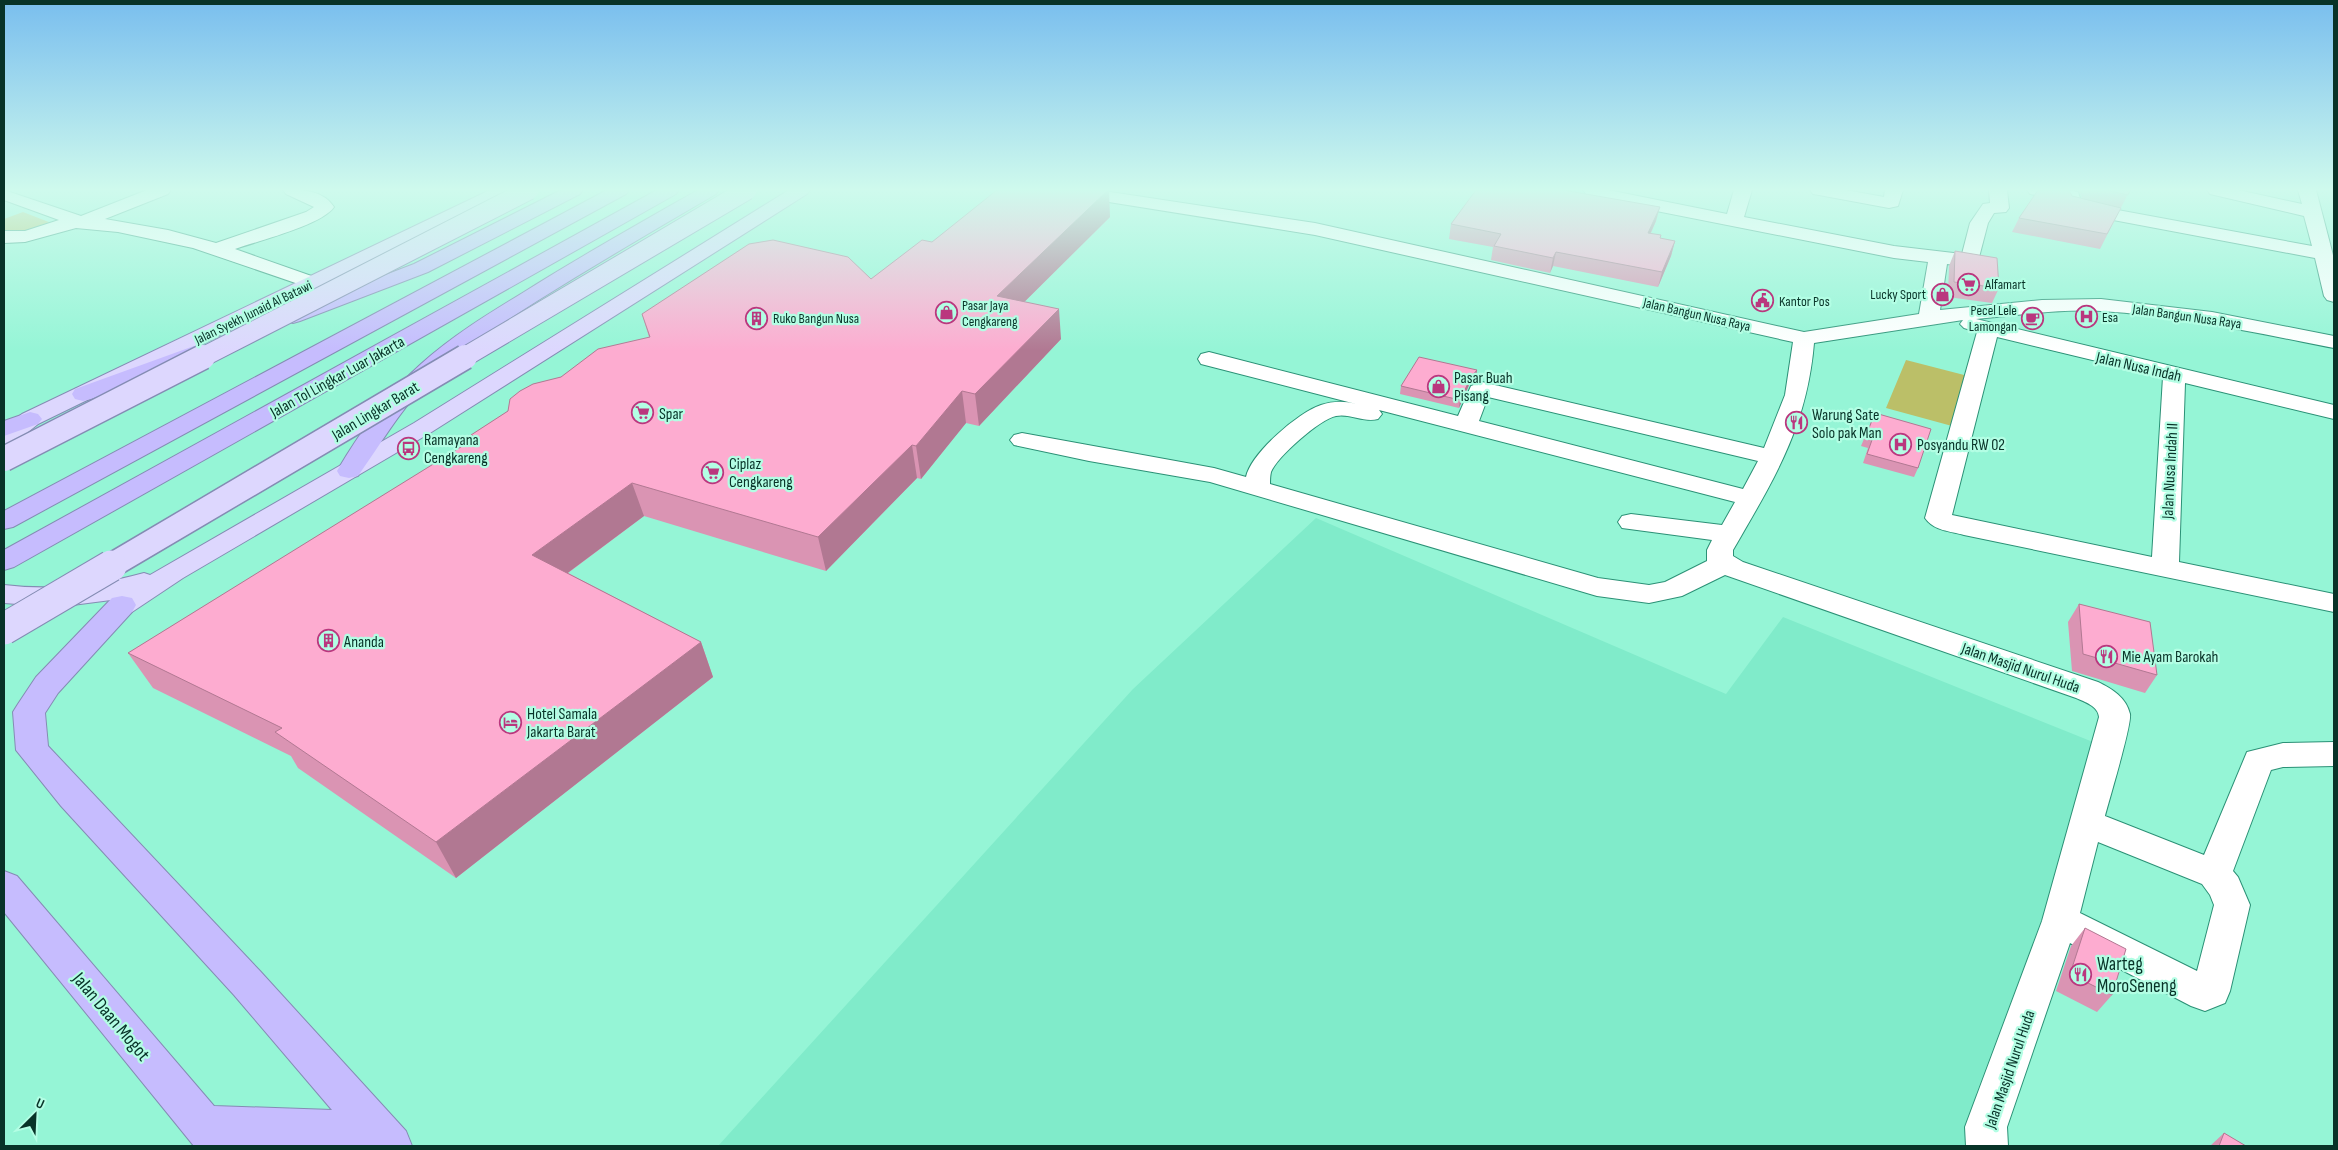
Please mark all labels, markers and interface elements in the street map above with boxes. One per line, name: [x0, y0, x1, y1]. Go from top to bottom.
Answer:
supermarket icon: Alfamart: [1957, 272, 1981, 296]
place label: Alfamart: [1984, 276, 2026, 293]
street label: Jalan Syekh Junaid Al Batawi: [191, 277, 315, 349]
shop icon: Lucky Sport: [1930, 282, 1954, 306]
place label: Lucky Sport: [1870, 286, 1926, 303]
public building icon: Kantor Pos: [1751, 289, 1775, 313]
place label: Kantor Pos: [1779, 293, 1830, 310]
street label: Jalan Bangun Nusa Raya: [1641, 294, 1752, 335]
place label: Pasar Jaya Cengkareng: [962, 297, 1018, 330]
street label: Jalan Bangun Nusa Raya: [2131, 300, 2242, 333]
shop icon: Pasar Jaya Cengkareng: [934, 301, 958, 325]
place label: Pecel Lele Lamongan: [1969, 302, 2017, 335]
hospital icon: Esa: [2074, 305, 2098, 329]
building icon: Ruko Bangun Nusa: [745, 306, 769, 330]
cafe icon: Pecel Lele Lamongan: [2021, 306, 2045, 330]
place label: Esa: [2102, 309, 2118, 326]
place label: Ruko Bangun Nusa: [773, 310, 859, 327]
street label: Jalan Tol Lingkar Luar Jakarta: [266, 333, 408, 423]
street label: Jalan Nusa Indah: [2093, 348, 2183, 386]
place label: Pasar Buah Pisang: [1454, 369, 1513, 406]
shop icon: Pasar Buah Pisang: [1426, 374, 1450, 398]
street label: Jalan Lingkar Barat: [328, 378, 423, 445]
supermarket icon: Spar: [631, 401, 655, 425]
place label: Spar: [659, 405, 684, 424]
place label: Warung Sate Solo pak Man: [1812, 406, 1882, 443]
restaurant icon: Warung Sate Solo pak Man: [1784, 411, 1808, 435]
street label: Jalan Nusa Indah II: [2158, 423, 2182, 520]
place label: Ramayana Cengkareng: [424, 431, 488, 468]
hospital icon: Posyandu RW 02: [1889, 432, 1913, 456]
bus stop icon: Ramayana Cengkareng: [396, 436, 420, 460]
place label: Posyandu RW 02: [1917, 436, 2005, 455]
place label: Ciplaz Cengkareng: [729, 455, 793, 492]
supermarket icon: Ciplaz Cengkareng: [701, 460, 725, 484]
building icon: Ananda: [316, 629, 340, 653]
place label: Ananda: [343, 633, 384, 652]
street label: Jalan Masjid Nurul Huda: [1958, 639, 2082, 698]
restaurant icon: Mie Ayam Barokah: [2094, 644, 2118, 668]
place label: Mie Ayam Barokah: [2122, 648, 2218, 667]
place label: Hotel Samala Jakarta Barat: [526, 705, 597, 742]
hotel icon: Hotel Samala Jakarta Barat: [499, 710, 523, 734]
place label: Warteg MoroSeneng: [2097, 953, 2177, 998]
restaurant icon: Warteg MoroSeneng: [2069, 962, 2093, 986]
street label: Jalan Daan Mogot: [67, 967, 155, 1066]
street label: Jalan Masjid Nurul Huda: [1981, 1008, 2040, 1132]
north arrow: [10, 1090, 60, 1140]
text: U: [33, 1094, 47, 1113]

